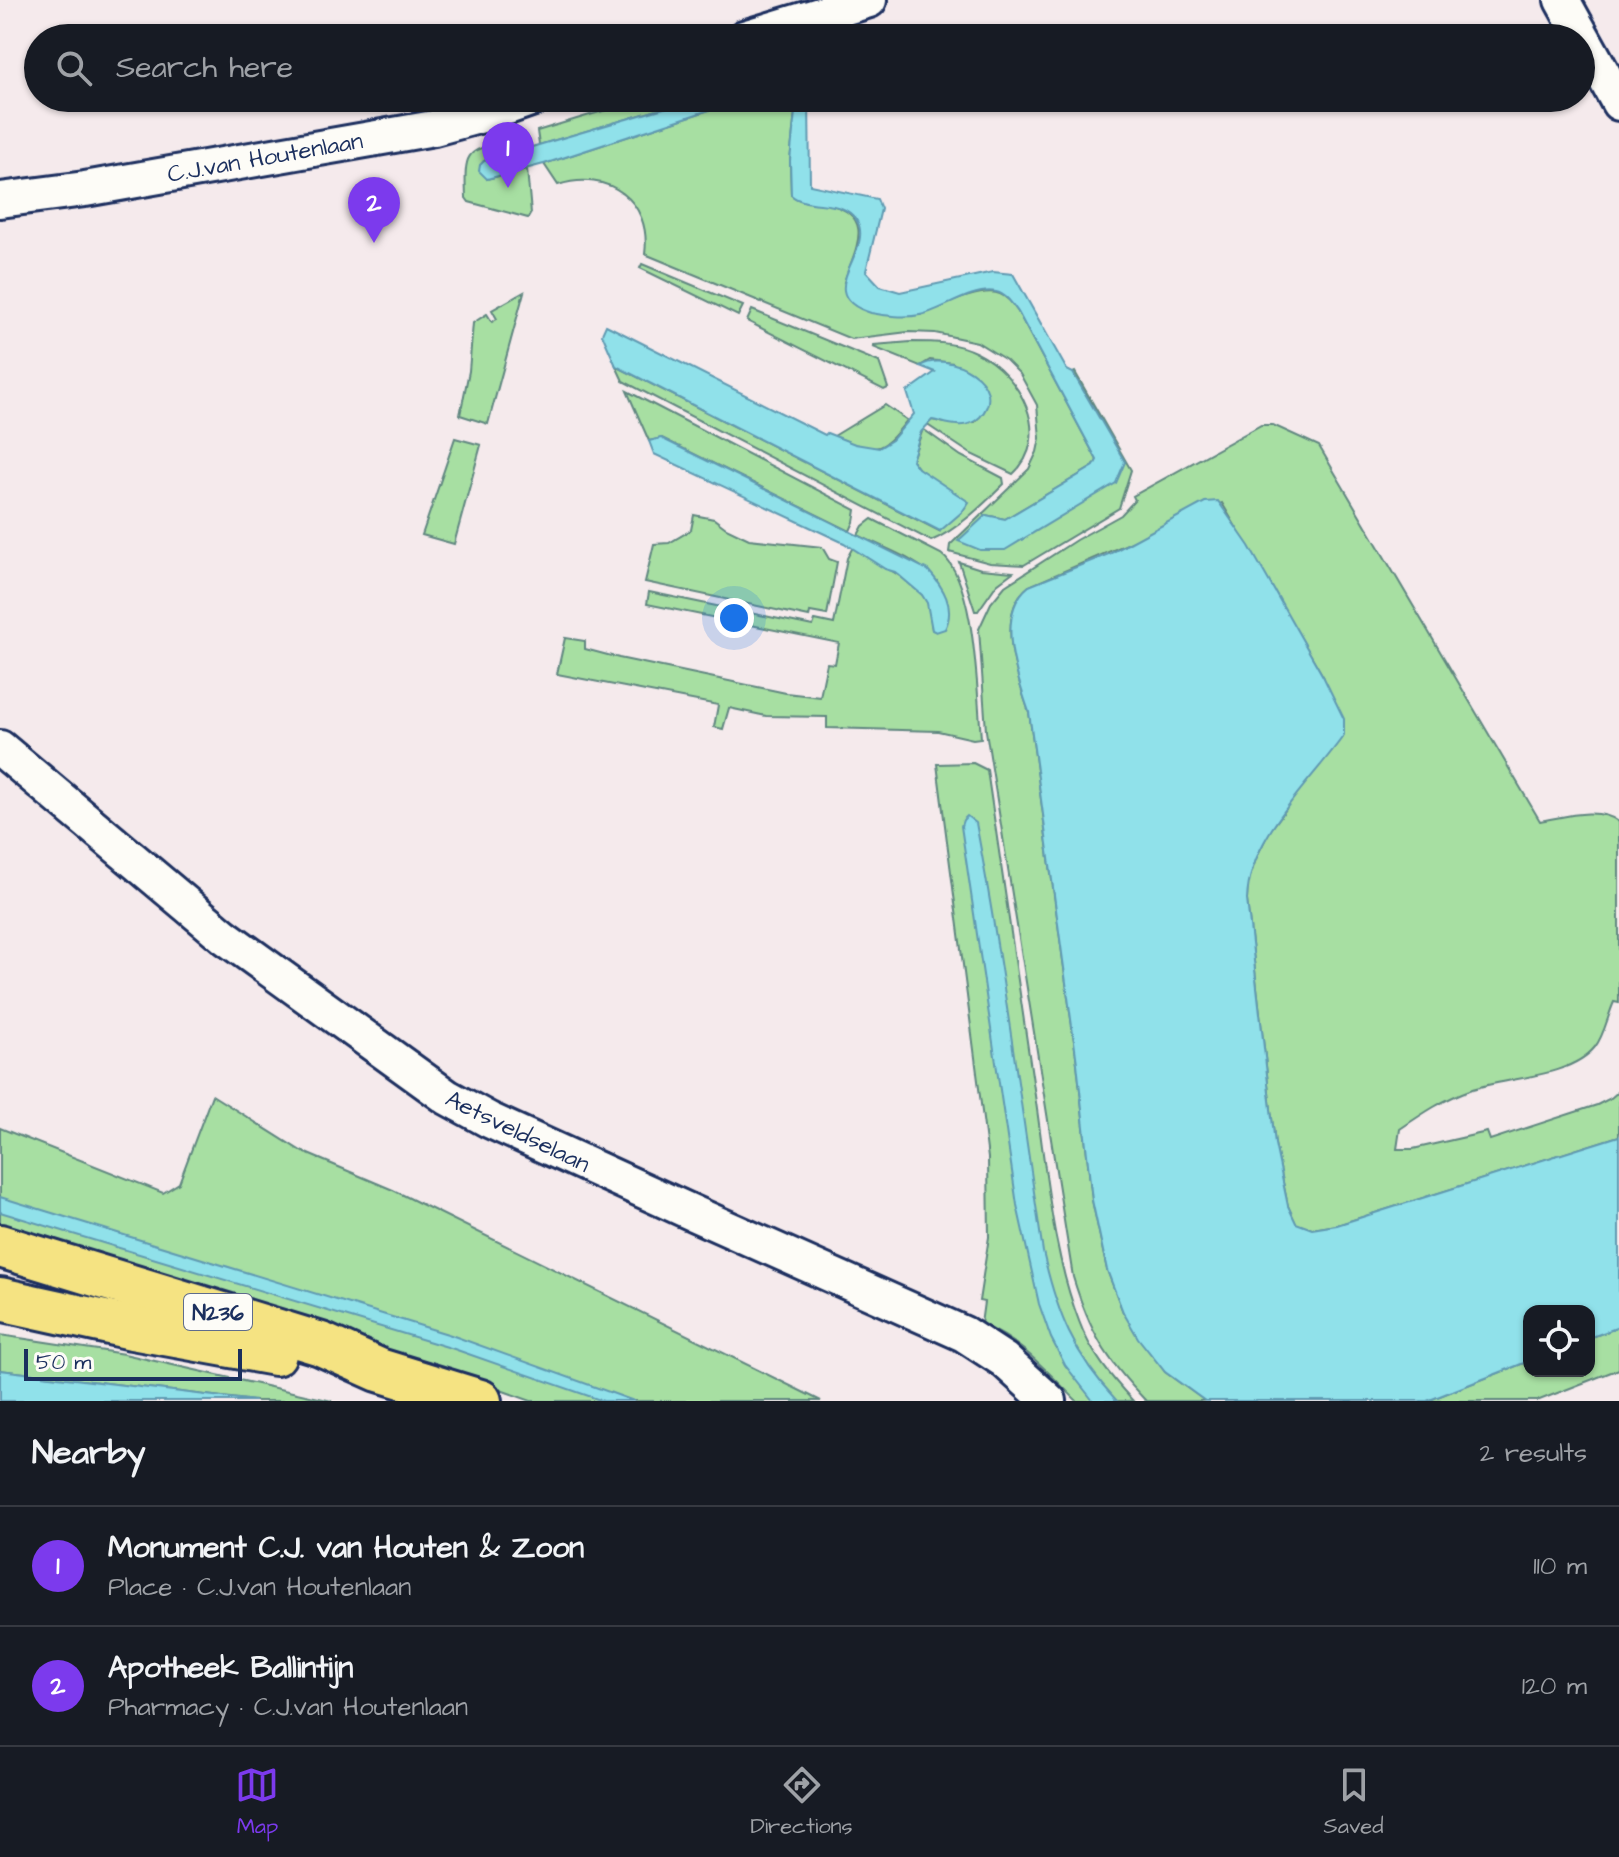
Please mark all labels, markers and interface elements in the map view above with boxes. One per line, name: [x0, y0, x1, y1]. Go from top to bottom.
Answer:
search box: [24, 24, 1595, 112]
icon: search: [52, 46, 96, 90]
text: Search here: [116, 47, 293, 89]
pin: 1: [482, 122, 534, 188]
street label: C.J.van Houtenlaan: [165, 124, 366, 192]
pin: 2: [348, 177, 400, 243]
your location: [714, 598, 754, 638]
street label: Aetsveldselaan: [440, 1082, 595, 1182]
road number: N236: [184, 1294, 252, 1330]
map controls: [1523, 1305, 1595, 1377]
button: locate: [1523, 1305, 1595, 1377]
scale bar: [24, 1345, 242, 1381]
text: 50 m: [36, 1347, 91, 1378]
text: Nearby: [32, 1429, 146, 1477]
text: 2 results: [1479, 1435, 1587, 1471]
text: Monument C.J. van Houten & Zoon: [108, 1527, 584, 1569]
text: 1: [56, 1548, 60, 1584]
text: 110 m: [1533, 1548, 1587, 1584]
text: Place · C.J.van Houtenlaan: [108, 1569, 411, 1605]
text: Apotheek Ballintijn: [108, 1647, 353, 1689]
text: 2: [51, 1668, 65, 1704]
text: 120 m: [1522, 1668, 1587, 1704]
text: Pharmacy · C.J.van Houtenlaan: [108, 1689, 468, 1725]
tab: Map: [235, 1763, 279, 1842]
tab: Directions: [750, 1763, 853, 1842]
tab: Saved: [1324, 1763, 1384, 1842]

